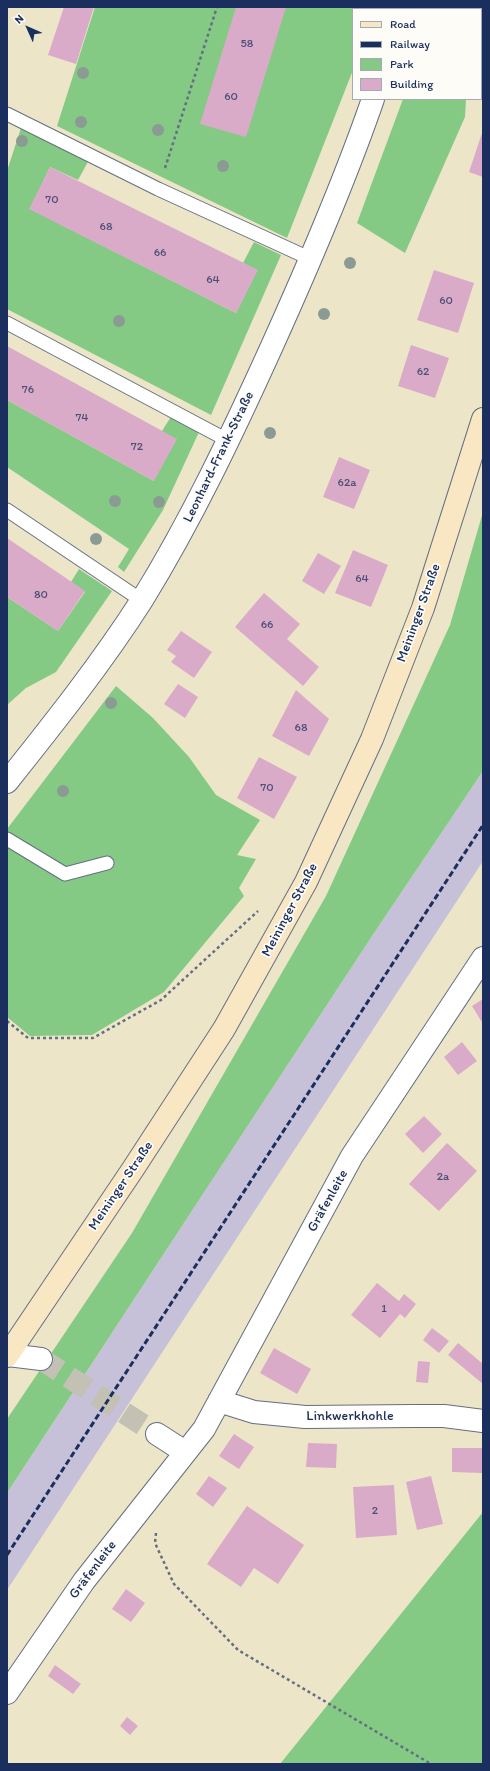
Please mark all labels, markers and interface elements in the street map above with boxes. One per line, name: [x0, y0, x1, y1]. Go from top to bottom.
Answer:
north arrow: [8, 8, 48, 48]
legend: [352, 8, 482, 100]
text: N: [12, 12, 26, 26]
text: Road: [390, 17, 416, 31]
house number: 58: [241, 37, 253, 51]
text: Railway: [390, 37, 430, 51]
text: Park: [390, 57, 414, 71]
text: Building: [390, 77, 433, 91]
house number: 60: [224, 90, 238, 104]
house number: 70: [45, 193, 59, 207]
house number: 68: [100, 220, 112, 234]
house number: 66: [154, 246, 166, 260]
house number: 64: [206, 273, 220, 287]
house number: 60: [439, 294, 453, 308]
house number: 62: [417, 365, 429, 379]
house number: 76: [22, 383, 34, 397]
street label: Leonhard-Frank-Straße: [180, 389, 258, 525]
house number: 74: [75, 411, 89, 425]
house number: 72: [131, 440, 143, 454]
house number: 62a: [338, 476, 356, 490]
street label: Meininger Straße: [393, 561, 445, 665]
house number: 64: [355, 572, 369, 586]
house number: 80: [34, 588, 48, 602]
house number: 66: [261, 618, 273, 632]
house number: 68: [295, 721, 307, 735]
house number: 70: [260, 781, 274, 795]
street label: Meininger Straße: [258, 860, 322, 960]
street label: Meininger Straße: [85, 1138, 157, 1234]
street label: Gräfenleite: [304, 1167, 352, 1235]
house number: 2a: [437, 1170, 449, 1184]
house number: 1: [381, 1302, 387, 1316]
street label: Linkwerkhohle: [306, 1408, 394, 1424]
house number: 2: [372, 1504, 378, 1518]
street label: Gräfenleite: [66, 1538, 120, 1602]

